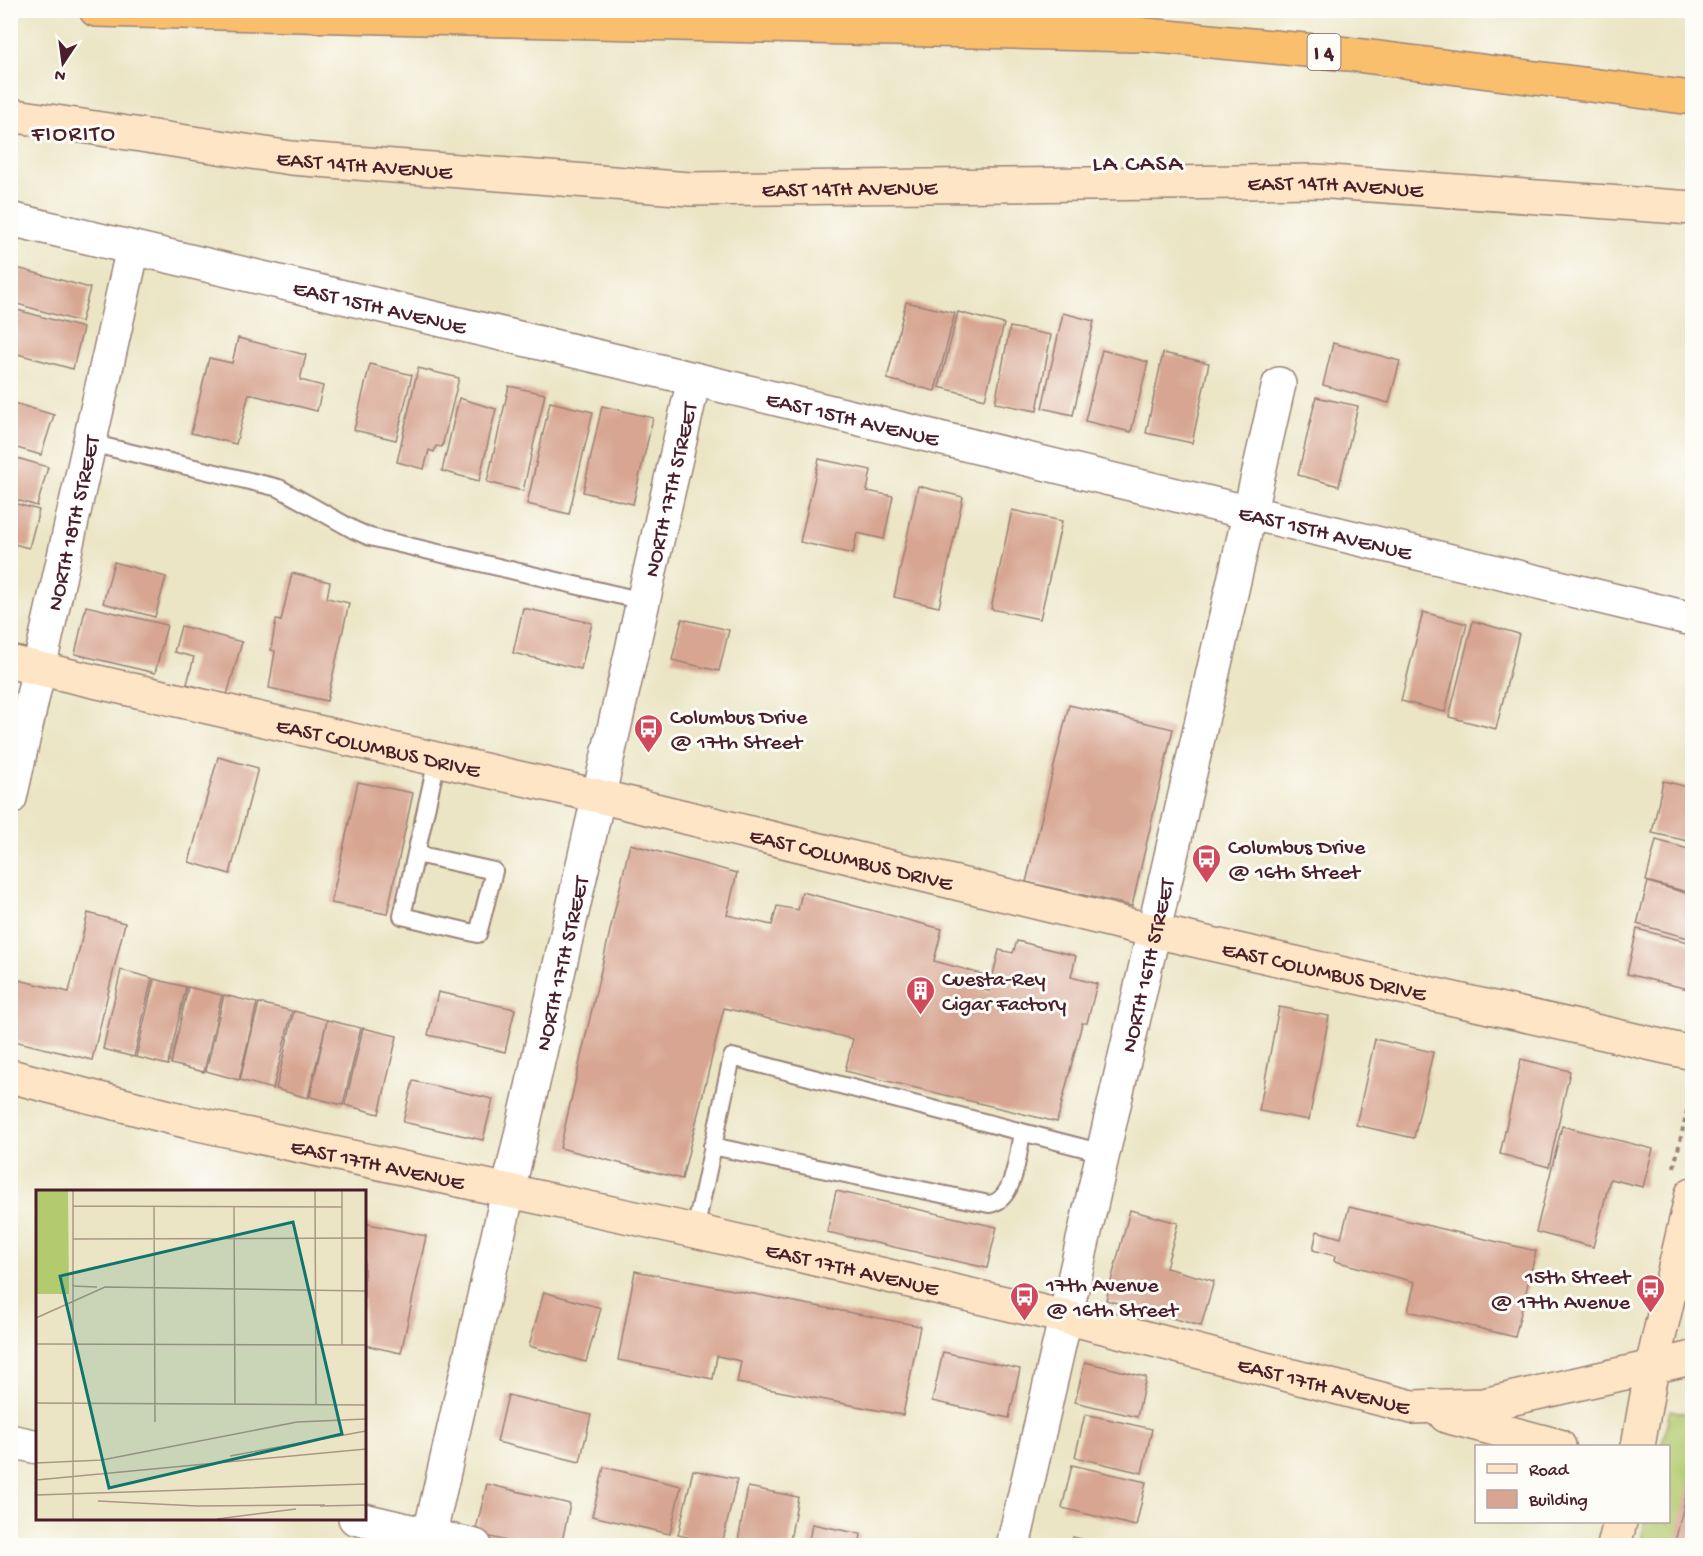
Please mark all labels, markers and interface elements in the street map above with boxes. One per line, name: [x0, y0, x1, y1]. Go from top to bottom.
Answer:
north arrow: [33, 33, 93, 93]
road number: I 4: [1308, 34, 1340, 70]
text: N: [53, 64, 68, 85]
district label: FIORITO: [30, 121, 117, 150]
street label: EAST 14TH AVENUE: [274, 147, 454, 188]
district label: LA CASA: [1092, 151, 1184, 180]
street label: EAST 14TH AVENUE: [1247, 172, 1425, 206]
street label: EAST 14TH AVENUE: [761, 177, 939, 205]
street label: EAST 15TH AVENUE: [290, 277, 470, 343]
street label: EAST 15TH AVENUE: [763, 388, 942, 455]
street label: NORTH 17TH STREET: [640, 399, 706, 580]
street label: NORTH 18TH STREET: [43, 432, 108, 614]
street label: EAST 15TH AVENUE: [1235, 501, 1415, 568]
place label: Columbus Drive @ 17th Street: [670, 706, 808, 757]
bus stop icon: Columbus Drive @ 17th Street: [633, 712, 665, 754]
street label: EAST COLUMBUS DRIVE: [273, 714, 483, 786]
street label: EAST COLUMBUS DRIVE: [746, 824, 956, 899]
place label: Columbus Drive @ 16th Street: [1228, 836, 1366, 887]
bus stop icon: Columbus Drive @ 16th Street: [1191, 842, 1223, 884]
street label: NORTH 17TH STREET: [532, 873, 597, 1054]
street label: NORTH 16TH STREET: [1117, 875, 1183, 1055]
street label: EAST COLUMBUS DRIVE: [1219, 938, 1429, 1010]
place label: Cuesta-Rey Cigar Factory: [942, 968, 1067, 1019]
building icon: Cuesta-Rey Cigar Factory: [905, 974, 937, 1016]
street label: EAST 17TH AVENUE: [288, 1135, 467, 1198]
inset map: [36, 1190, 366, 1520]
street label: EAST 17TH AVENUE: [762, 1239, 942, 1304]
place label: 15th Street @ 17th Avenue: [1491, 1266, 1632, 1317]
bus stop icon: 15th Street @ 17th Avenue: [1635, 1272, 1667, 1314]
place label: 17th Avenue @ 16th Street: [1045, 1274, 1180, 1325]
bus stop icon: 17th Avenue @ 16th Street: [1009, 1280, 1041, 1322]
street label: EAST 17TH AVENUE: [1234, 1353, 1413, 1423]
legend: [1475, 1445, 1670, 1523]
text: Road: [1529, 1461, 1570, 1482]
text: Building: [1528, 1491, 1588, 1512]

